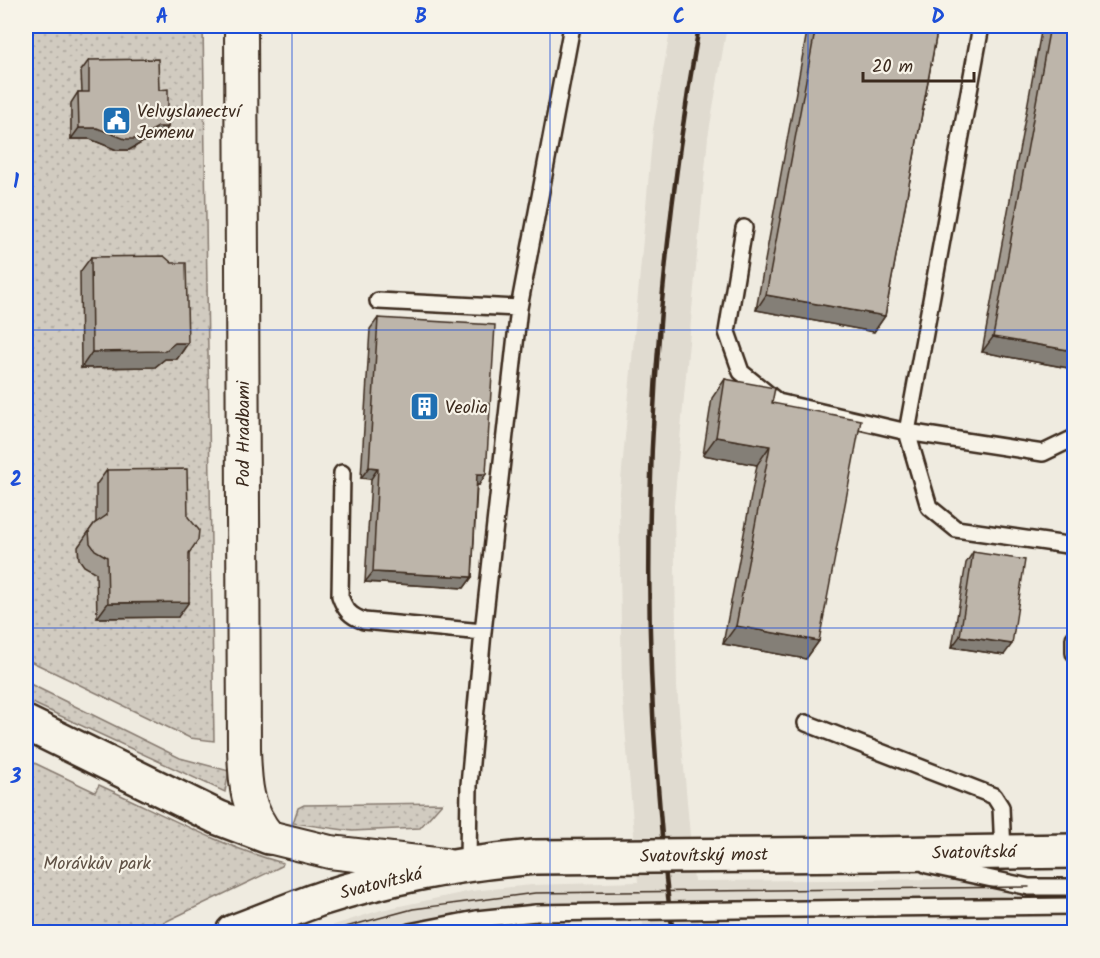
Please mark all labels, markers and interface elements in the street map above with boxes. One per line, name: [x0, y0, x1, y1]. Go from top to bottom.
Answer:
text: A: [156, 2, 168, 34]
text: B: [415, 2, 427, 34]
text: C: [673, 2, 685, 34]
text: D: [931, 2, 945, 34]
scale bar: [863, 45, 974, 83]
text: 20 m: [872, 53, 913, 82]
place label: Velvyslanectví Jemenu: [137, 98, 243, 148]
public building icon: Velvyslanectví Jemenu: [100, 105, 132, 137]
text: 1: [13, 167, 19, 199]
street label: Pod Hradbami: [230, 380, 259, 487]
building icon: Veolia: [408, 391, 440, 423]
place label: Veolia: [445, 394, 488, 423]
text: 2: [10, 465, 22, 497]
text: 3: [10, 762, 22, 794]
street label: Svatovítská: [932, 838, 1018, 869]
street label: Svatovítský most: [640, 841, 770, 872]
park label: Morávkův park: [43, 850, 151, 879]
street label: Svatovítská: [337, 860, 427, 909]

